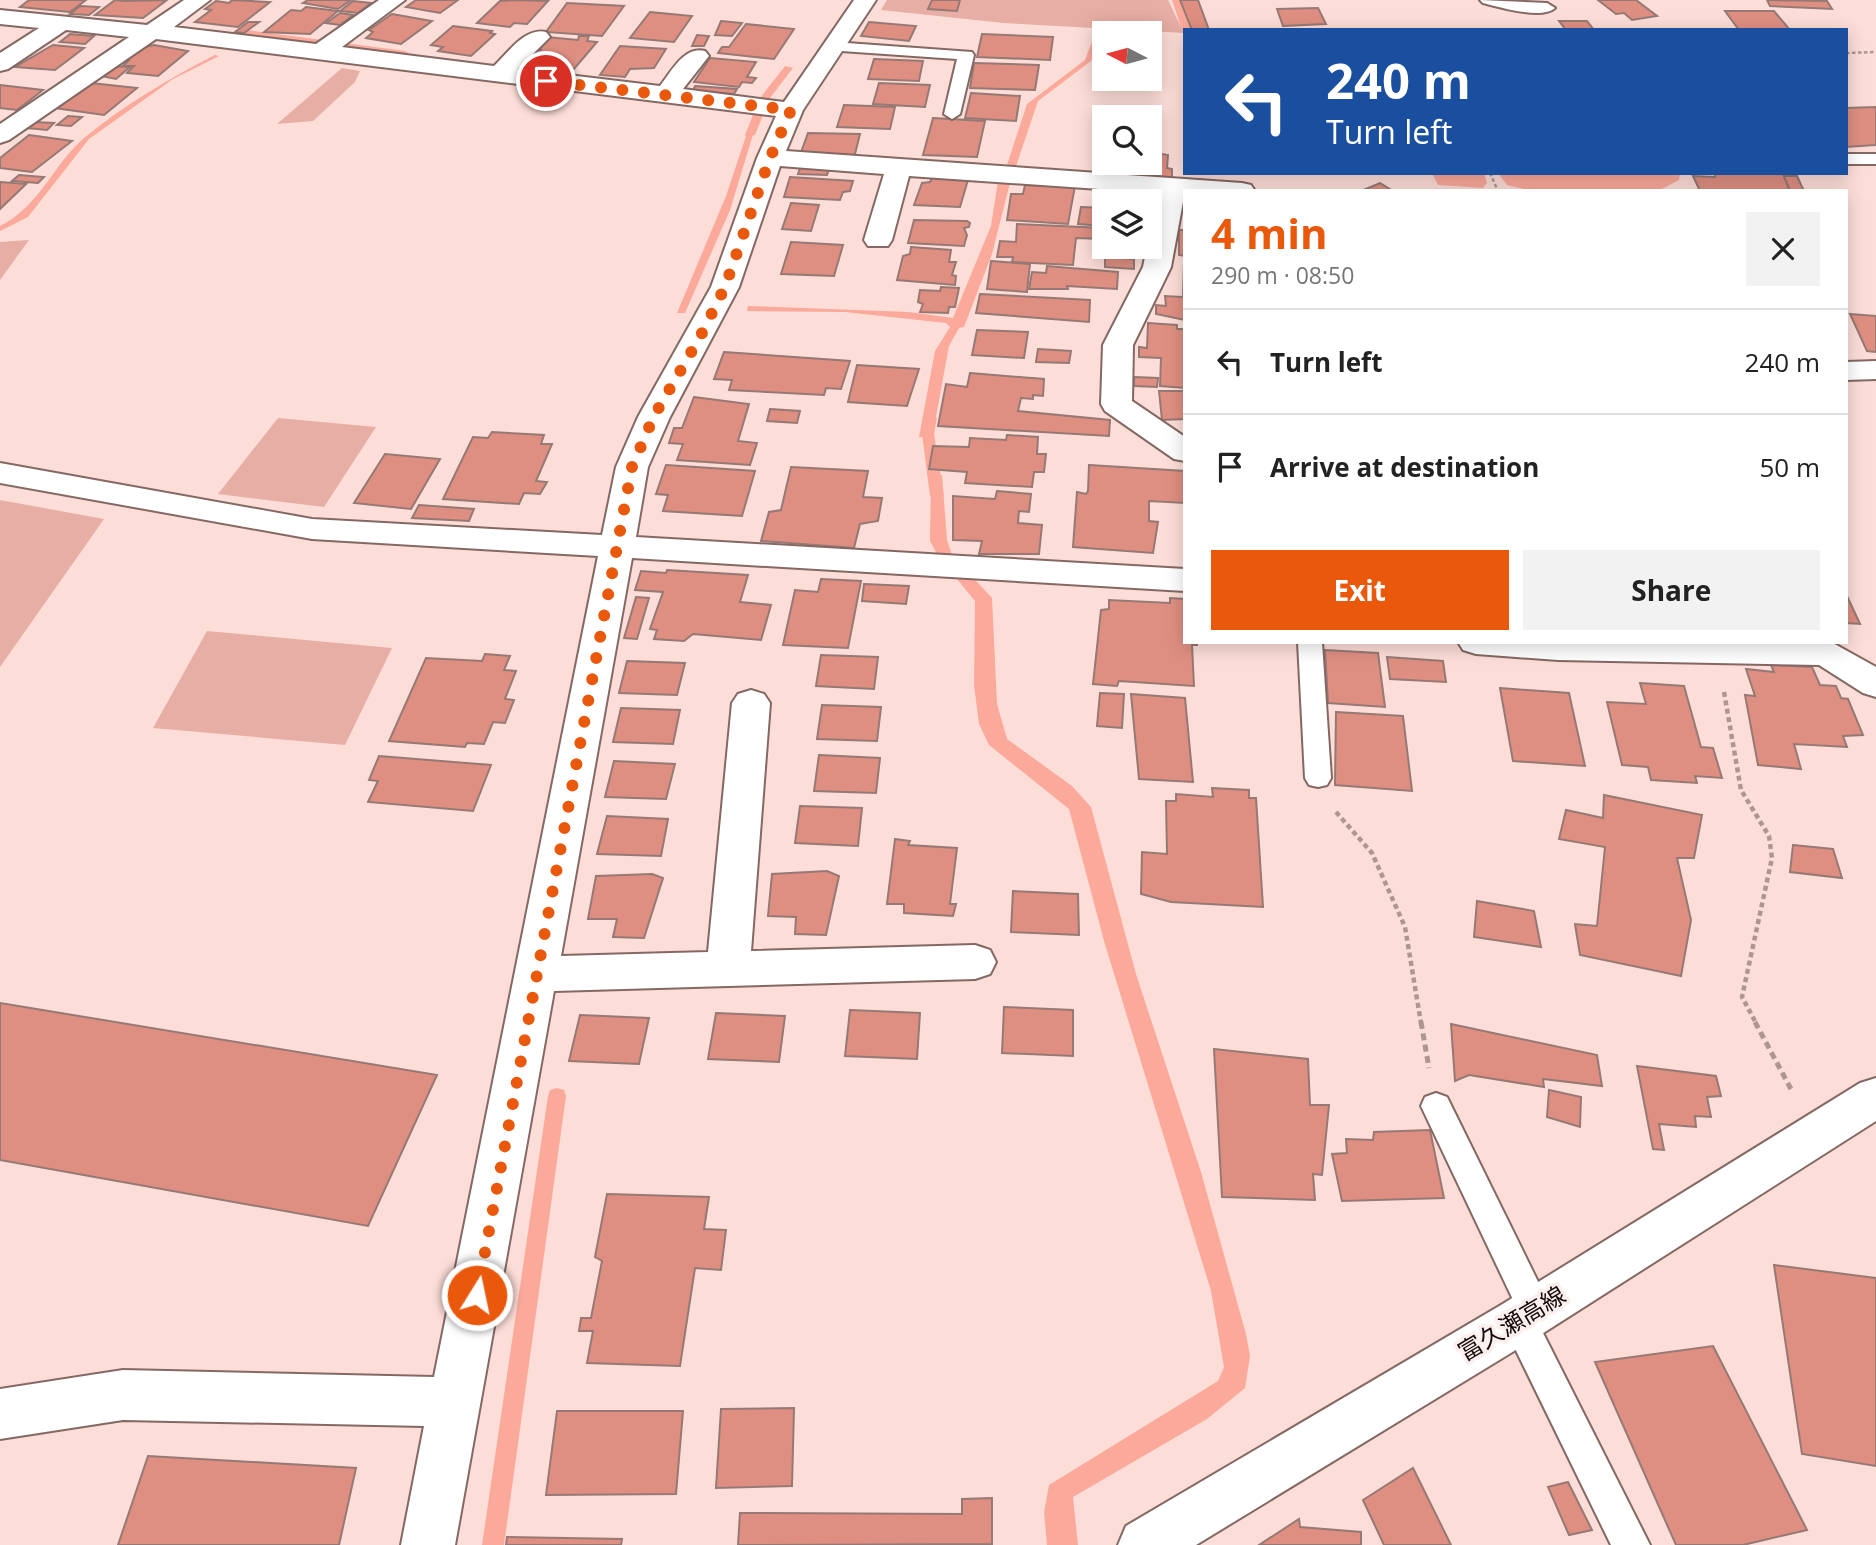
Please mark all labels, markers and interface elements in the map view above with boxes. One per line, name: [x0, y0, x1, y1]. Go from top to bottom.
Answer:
north arrow: [1092, 21, 1162, 91]
map controls: [1092, 21, 1162, 259]
text: 240 m: [1326, 47, 1471, 113]
pin: [516, 51, 576, 111]
icon: left: [1211, 56, 1302, 147]
icon: arrive: [527, 62, 565, 100]
button: search: [1092, 105, 1162, 175]
text: Turn left: [1326, 110, 1452, 153]
button: layers: [1092, 189, 1162, 259]
text: 4 min: [1211, 204, 1328, 261]
button: close: [1746, 212, 1820, 286]
text: 290 m · 08:50: [1211, 259, 1354, 291]
icon: left: [1211, 343, 1249, 381]
text: Turn left: [1270, 344, 1382, 380]
text: 240 m: [1745, 344, 1820, 380]
icon: arrive: [1211, 448, 1249, 486]
text: Arrive at destination: [1270, 449, 1539, 485]
text: 50 m: [1759, 449, 1820, 485]
button: Exit: [1211, 550, 1509, 630]
button: Share: [1523, 550, 1820, 630]
position arrow: [440, 1258, 514, 1332]
street label: 富久瀬高線: [1451, 1278, 1571, 1368]

